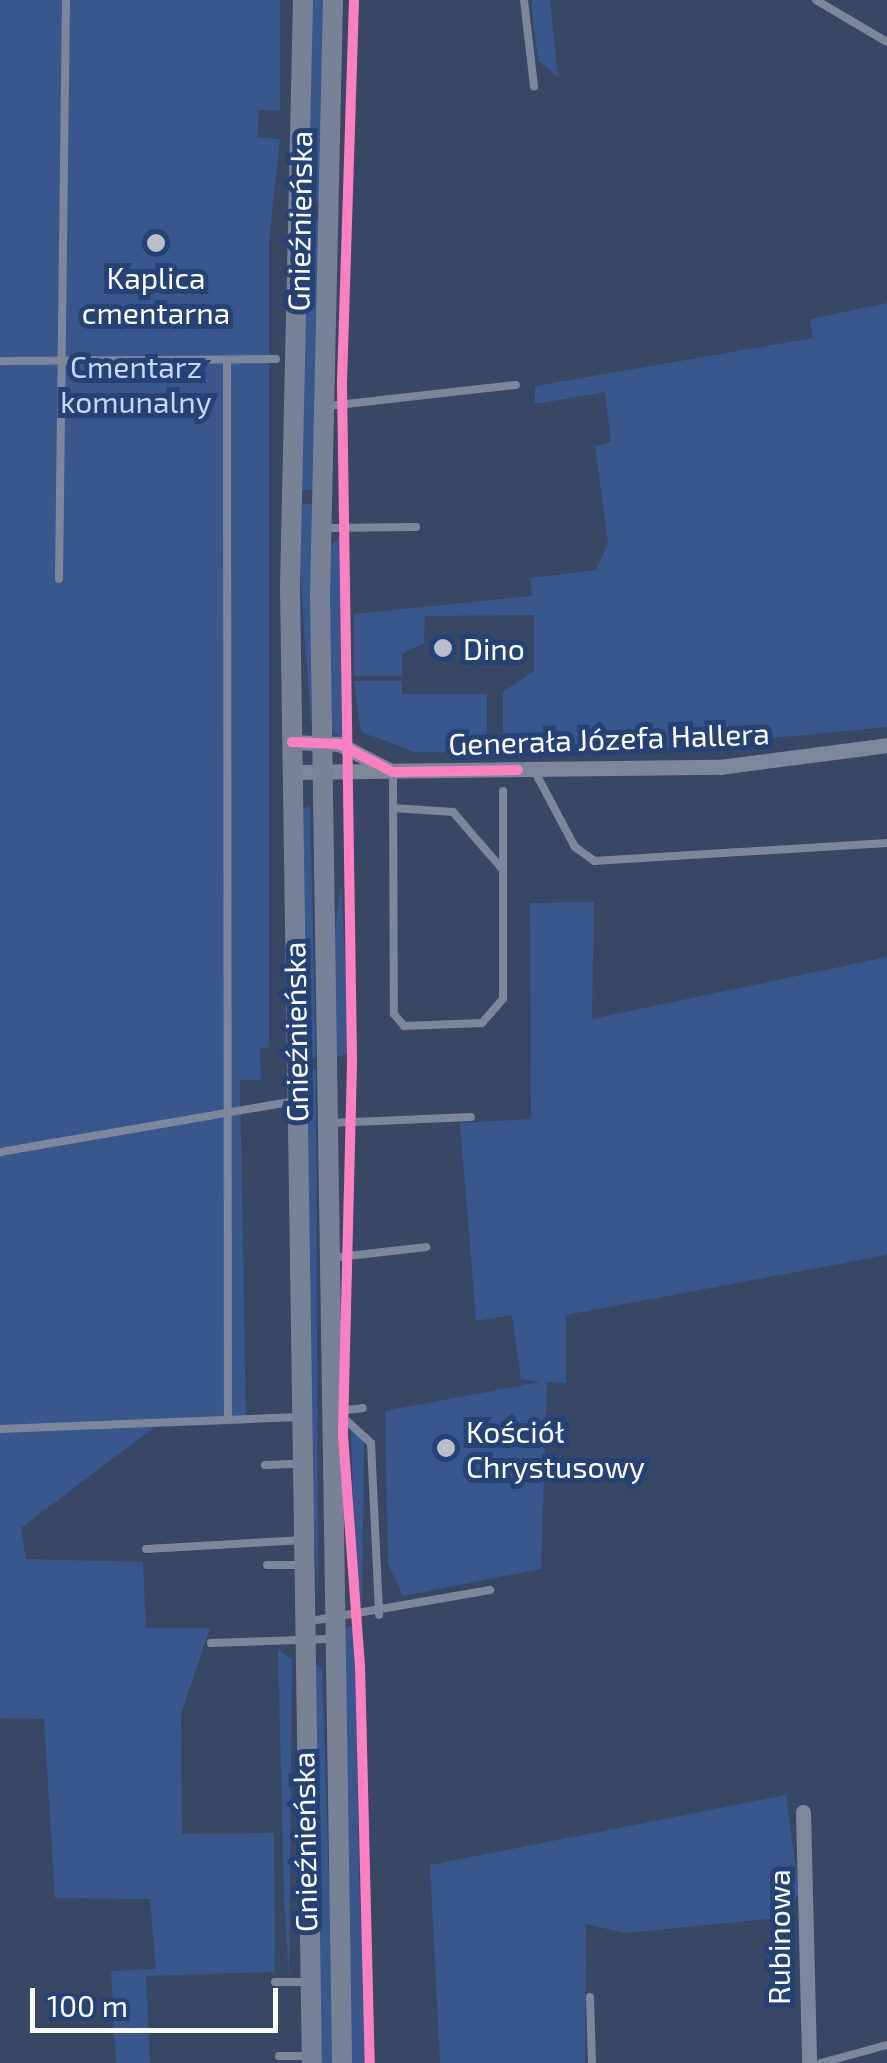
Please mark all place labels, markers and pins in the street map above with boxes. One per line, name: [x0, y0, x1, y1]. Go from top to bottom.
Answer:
marker: Kaplica cmentarna: [145, 232, 167, 254]
place label: Kaplica cmentarna: [82, 259, 230, 330]
place label: Dino: [463, 630, 525, 666]
marker: Dino: [432, 637, 454, 659]
place label: Kościół Chrystusowy: [466, 1413, 645, 1484]
marker: Kościół Chrystusowy: [435, 1437, 457, 1459]

